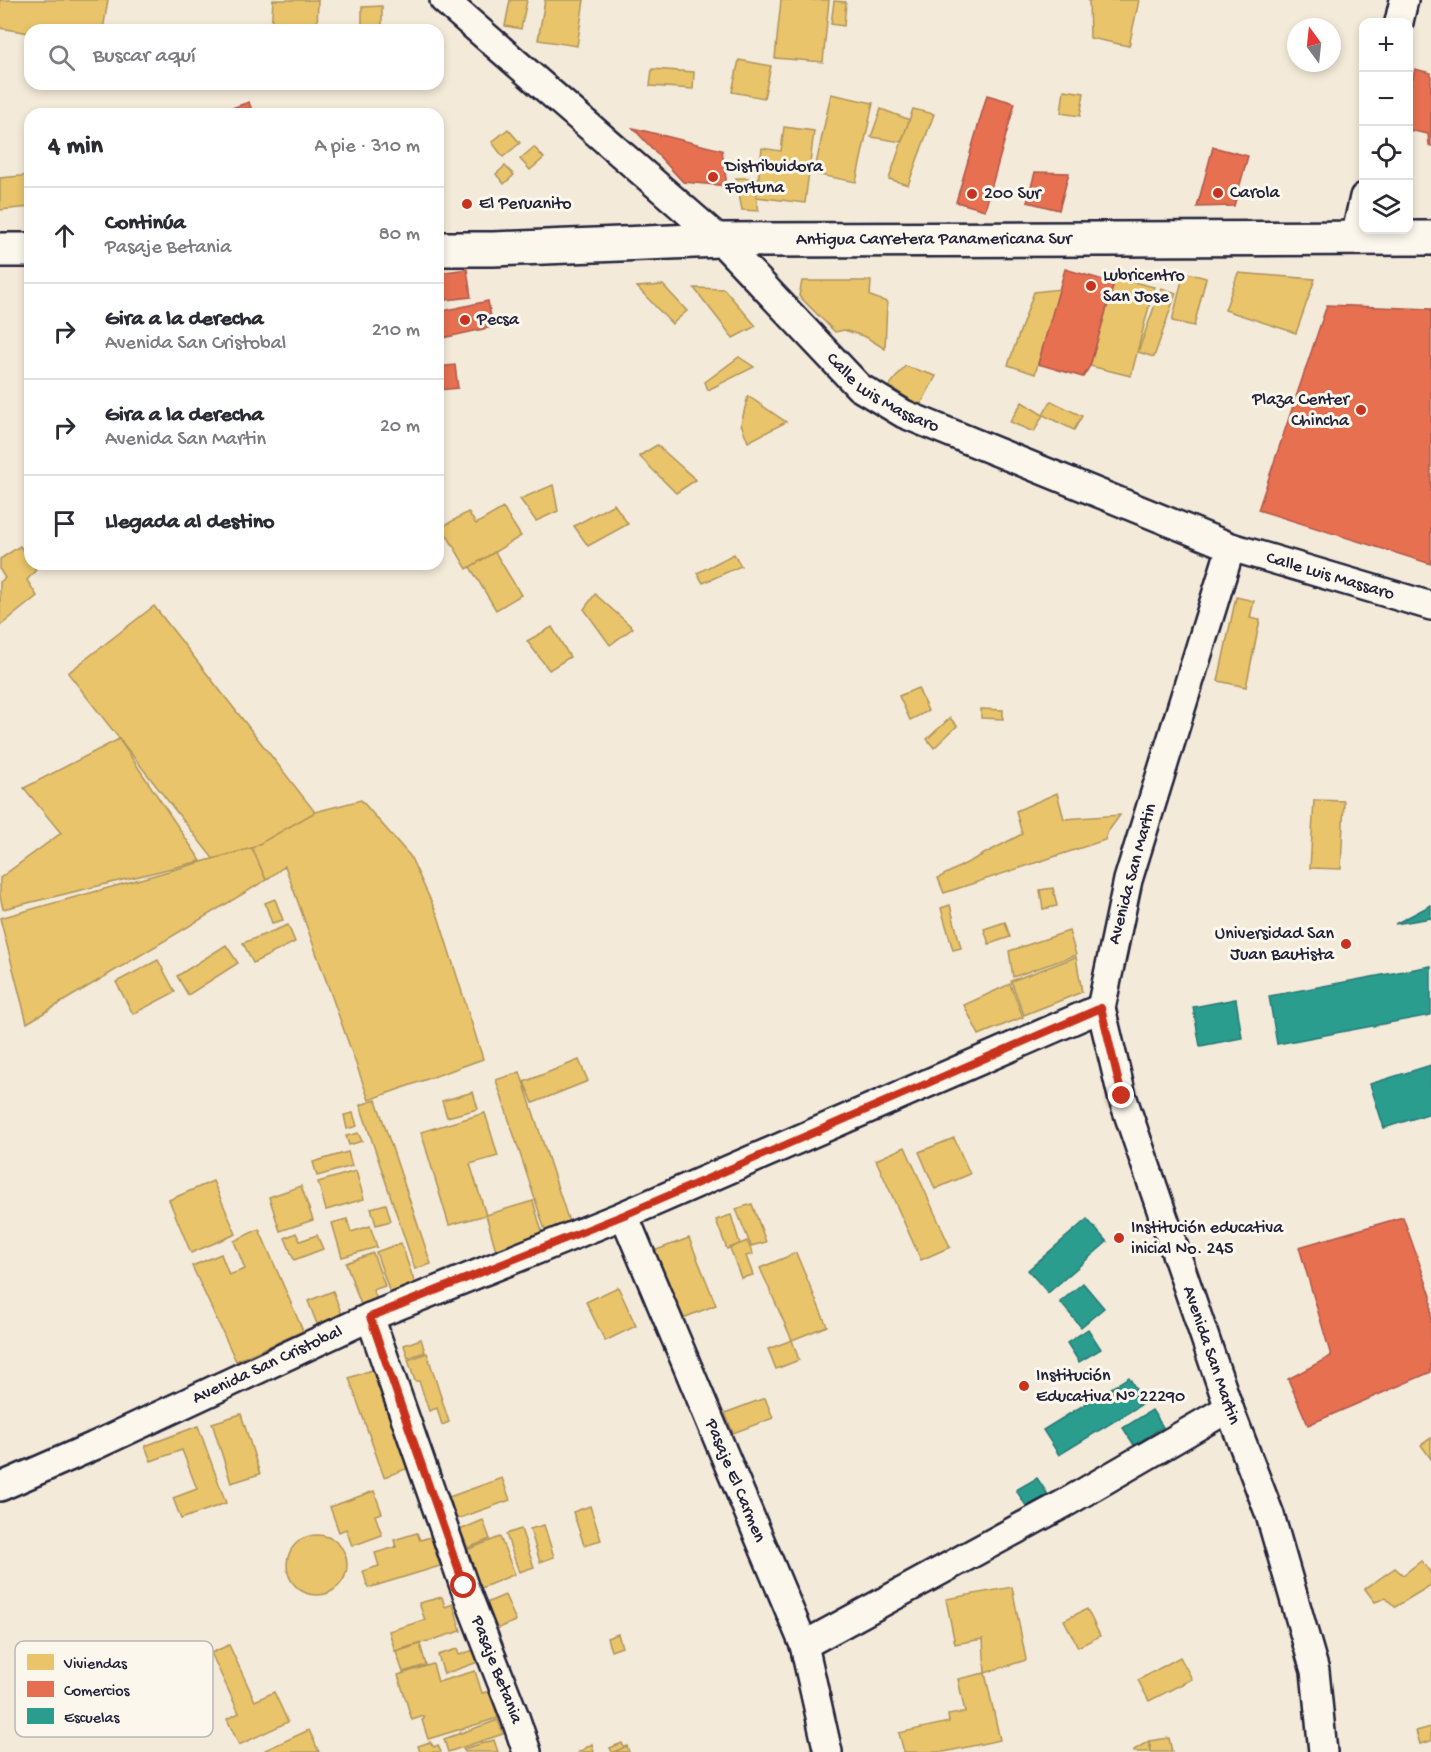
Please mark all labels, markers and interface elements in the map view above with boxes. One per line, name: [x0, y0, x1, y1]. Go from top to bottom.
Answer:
north arrow: [1287, 18, 1341, 72]
map controls: [1359, 18, 1413, 234]
button: +: [1359, 18, 1413, 72]
search box: [24, 24, 444, 90]
icon: search: [45, 41, 78, 74]
text: Buscar aquí: [93, 44, 196, 70]
button: −: [1359, 72, 1413, 126]
button: locate: [1359, 126, 1413, 180]
text: 4 min: [48, 132, 103, 163]
text: A pie · 310 m: [314, 136, 420, 159]
place label: Distribuidora Fortuna: [724, 157, 824, 199]
marker: Distribuidora Fortuna: [706, 170, 720, 184]
button: layers: [1359, 180, 1413, 234]
place label: Carola: [1230, 183, 1280, 204]
place label: 200 Sur: [984, 184, 1042, 205]
marker: Carola: [1211, 186, 1225, 200]
marker: 200 Sur: [965, 187, 979, 201]
place label: El Peruanito: [479, 194, 572, 215]
marker: El Peruanito: [460, 197, 474, 211]
text: Continúa: [105, 211, 186, 237]
icon: ahead: [48, 219, 81, 252]
text: 80 m: [379, 224, 420, 247]
street label: Antigua Carretera Panamericana Sur: [796, 229, 1073, 250]
text: Pasaje Betania: [105, 237, 231, 260]
place label: Lubricentro San Jose: [1103, 266, 1185, 308]
marker: Lubricentro San Jose: [1084, 279, 1098, 293]
text: Gira a la derecha: [105, 307, 263, 333]
place label: Pecsa: [476, 310, 520, 331]
marker: Pecsa: [458, 313, 472, 327]
icon: right: [48, 315, 81, 348]
text: 210 m: [372, 320, 420, 343]
text: Avenida San Cristobal: [105, 333, 286, 356]
street label: Calle Luis Massaro: [822, 348, 942, 438]
place label: Plaza Center Chincha: [1251, 390, 1351, 432]
text: Gira a la derecha: [105, 403, 263, 429]
marker: Plaza Center Chincha: [1354, 403, 1368, 417]
icon: right: [48, 411, 81, 444]
text: 20 m: [380, 416, 420, 439]
text: Avenida San Martin: [105, 429, 266, 452]
icon: arrive: [48, 507, 81, 540]
text: Llegada al destino: [105, 510, 275, 536]
street label: Calle Luis Massaro: [1264, 547, 1397, 605]
street label: Avenida San Martin: [1104, 801, 1162, 947]
place label: Universidad San Juan Bautista: [1215, 924, 1335, 966]
marker: Universidad San Juan Bautista: [1339, 937, 1353, 951]
route end: [1108, 1082, 1134, 1108]
place label: Institución educativa inicial No. 245: [1131, 1218, 1284, 1260]
marker: Institución educativa inicial No. 245: [1112, 1231, 1126, 1245]
street label: Avenida San Martin: [1177, 1283, 1245, 1428]
street label: Avenida San Cristobal: [189, 1321, 346, 1409]
place label: Institución Educativa Nº 22290: [1036, 1366, 1185, 1408]
marker: Institución Educativa Nº 22290: [1017, 1379, 1031, 1393]
street label: Pasaje El Carmen: [700, 1415, 770, 1546]
route start: [450, 1572, 476, 1598]
street label: Pasaje Betania: [466, 1612, 527, 1727]
legend: [15, 1641, 213, 1737]
text: Viviendas: [63, 1656, 128, 1675]
text: Comercios: [64, 1683, 130, 1702]
text: Escuelas: [64, 1710, 120, 1729]

